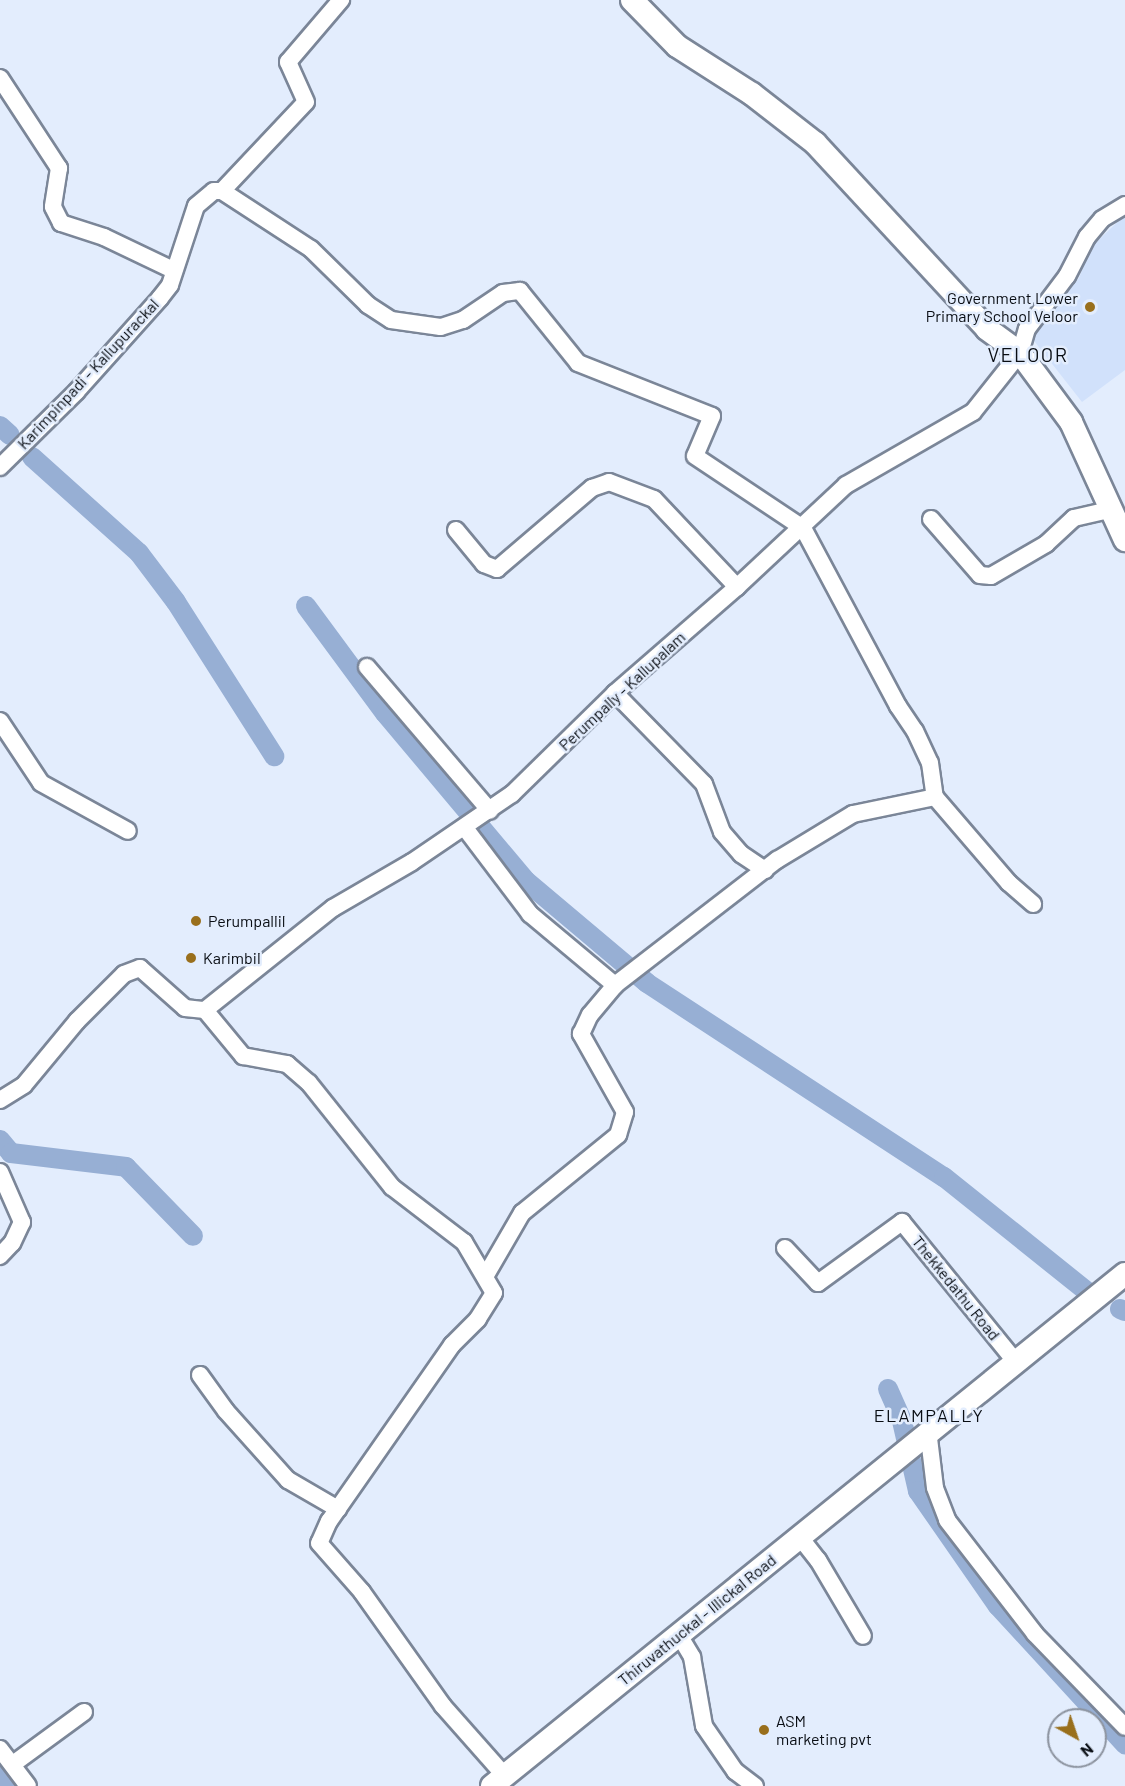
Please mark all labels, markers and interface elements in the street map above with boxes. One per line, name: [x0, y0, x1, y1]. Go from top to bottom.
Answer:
place label: Government Lower Primary School Veloor: [926, 288, 1078, 326]
street label: Karimpinpadi - Kallupurackal: [13, 295, 163, 453]
marker: Government Lower Primary School Veloor: [1083, 300, 1097, 314]
district label: VELOOR: [987, 342, 1069, 366]
street label: Perumpally - Kallupalam: [555, 627, 689, 755]
place label: Perumpallil: [208, 911, 285, 931]
marker: Perumpallil: [189, 914, 203, 928]
place label: Karimbil: [203, 948, 261, 968]
marker: Karimbil: [184, 951, 198, 965]
street label: Thekkedathu Road: [908, 1232, 1004, 1344]
district label: ELAMPALLY: [874, 1404, 984, 1426]
street label: Thiruvathuckal - Illickal Road: [614, 1550, 780, 1690]
north arrow: [1047, 1708, 1107, 1768]
place label: ASM marketing pvt: [776, 1711, 872, 1749]
marker: ASM marketing pvt: [757, 1723, 771, 1737]
text: N: [1077, 1740, 1098, 1761]

